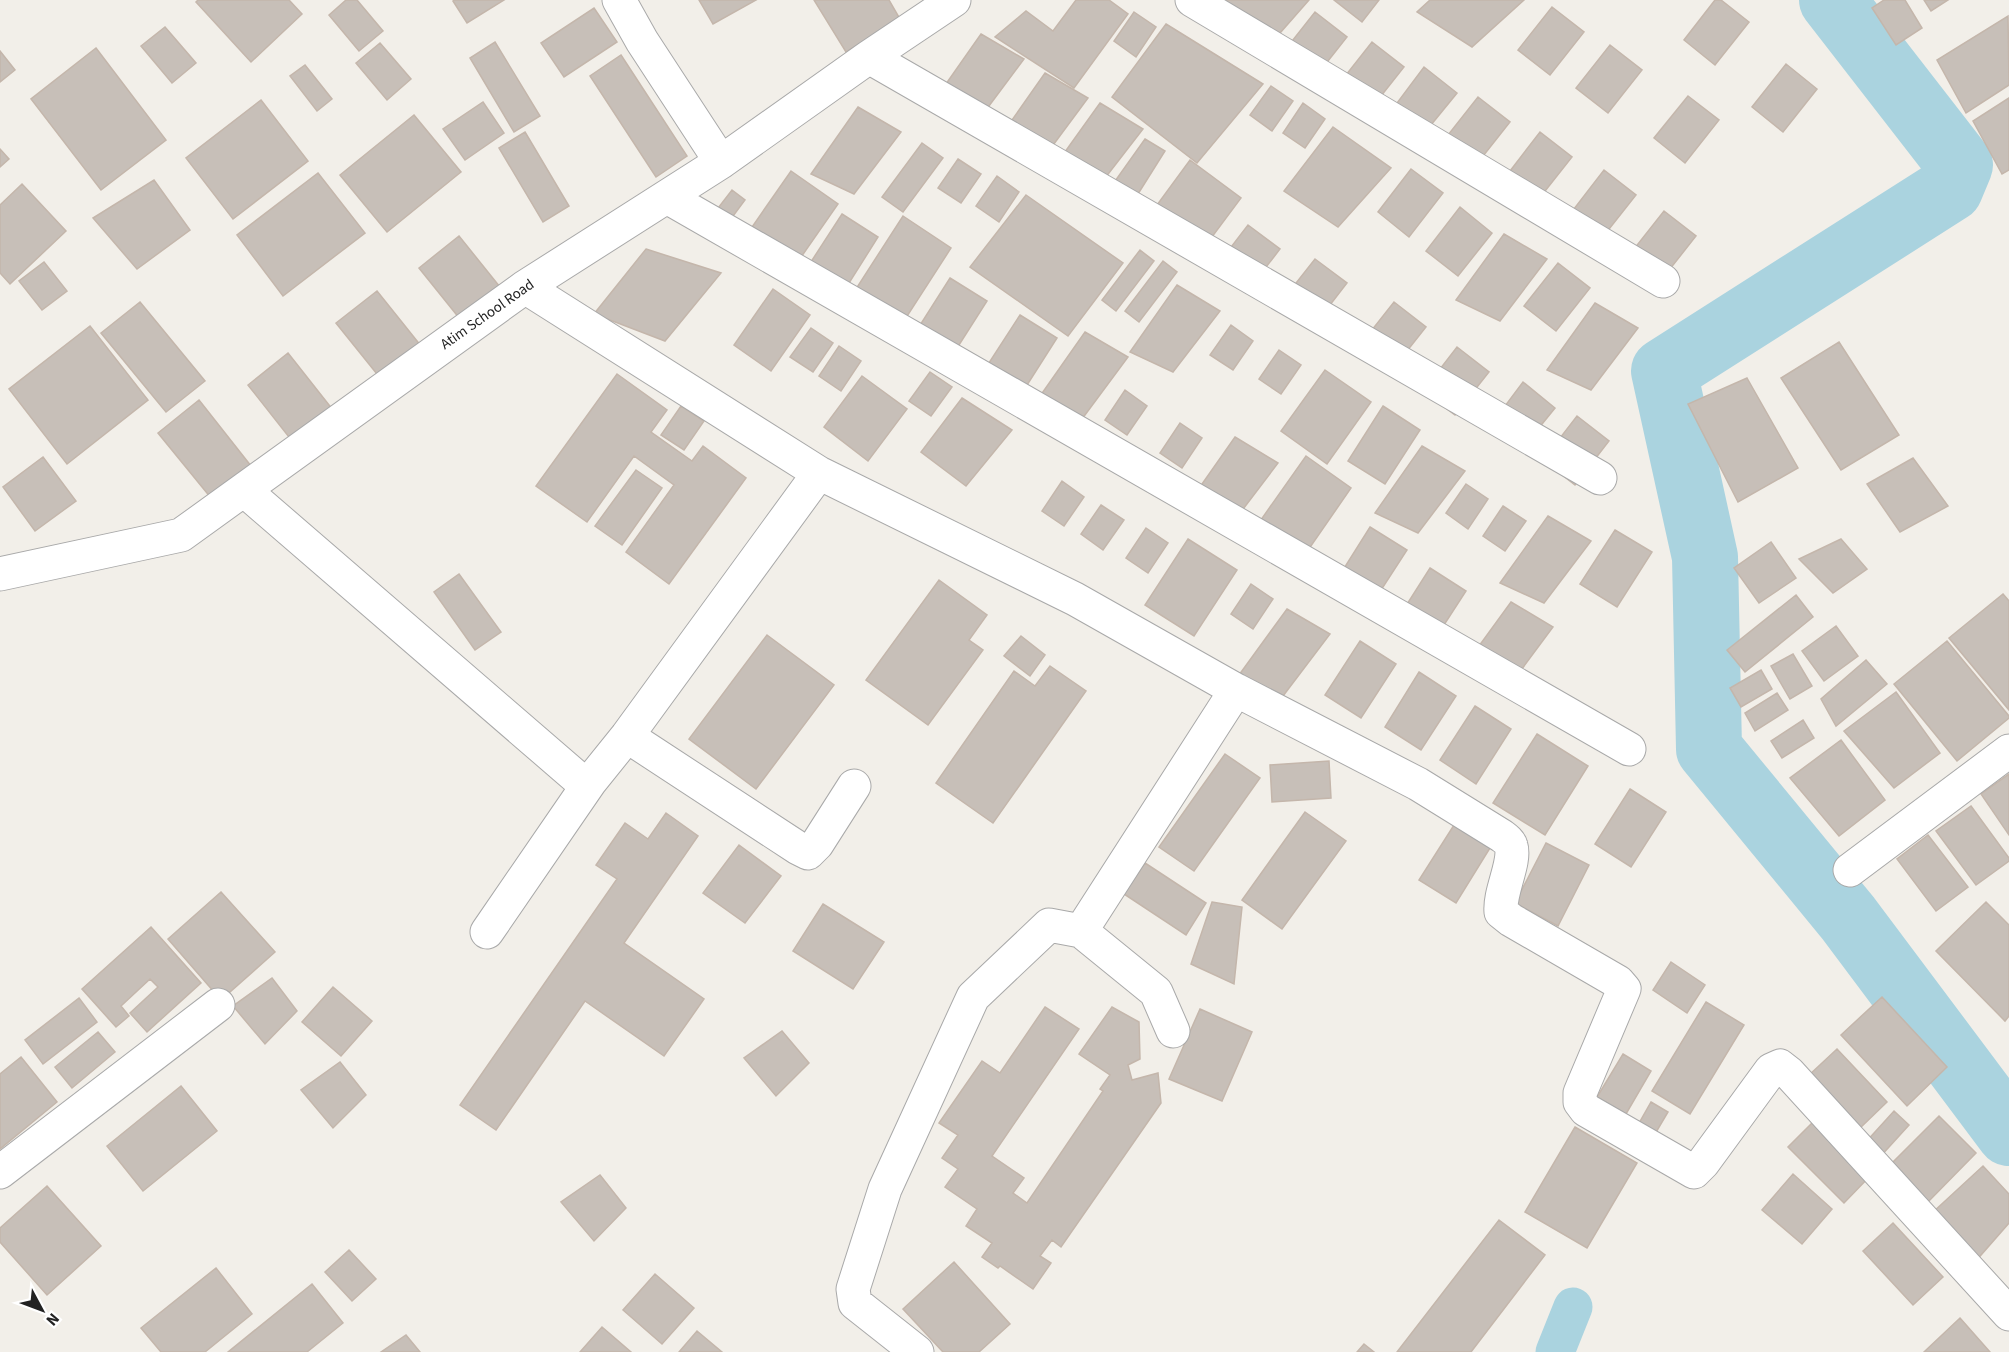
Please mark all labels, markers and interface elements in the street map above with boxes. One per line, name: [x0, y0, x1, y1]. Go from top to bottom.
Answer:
street label: Atim School Road: [436, 274, 539, 355]
north arrow: [12, 1280, 72, 1340]
text: N: [41, 1308, 64, 1330]

